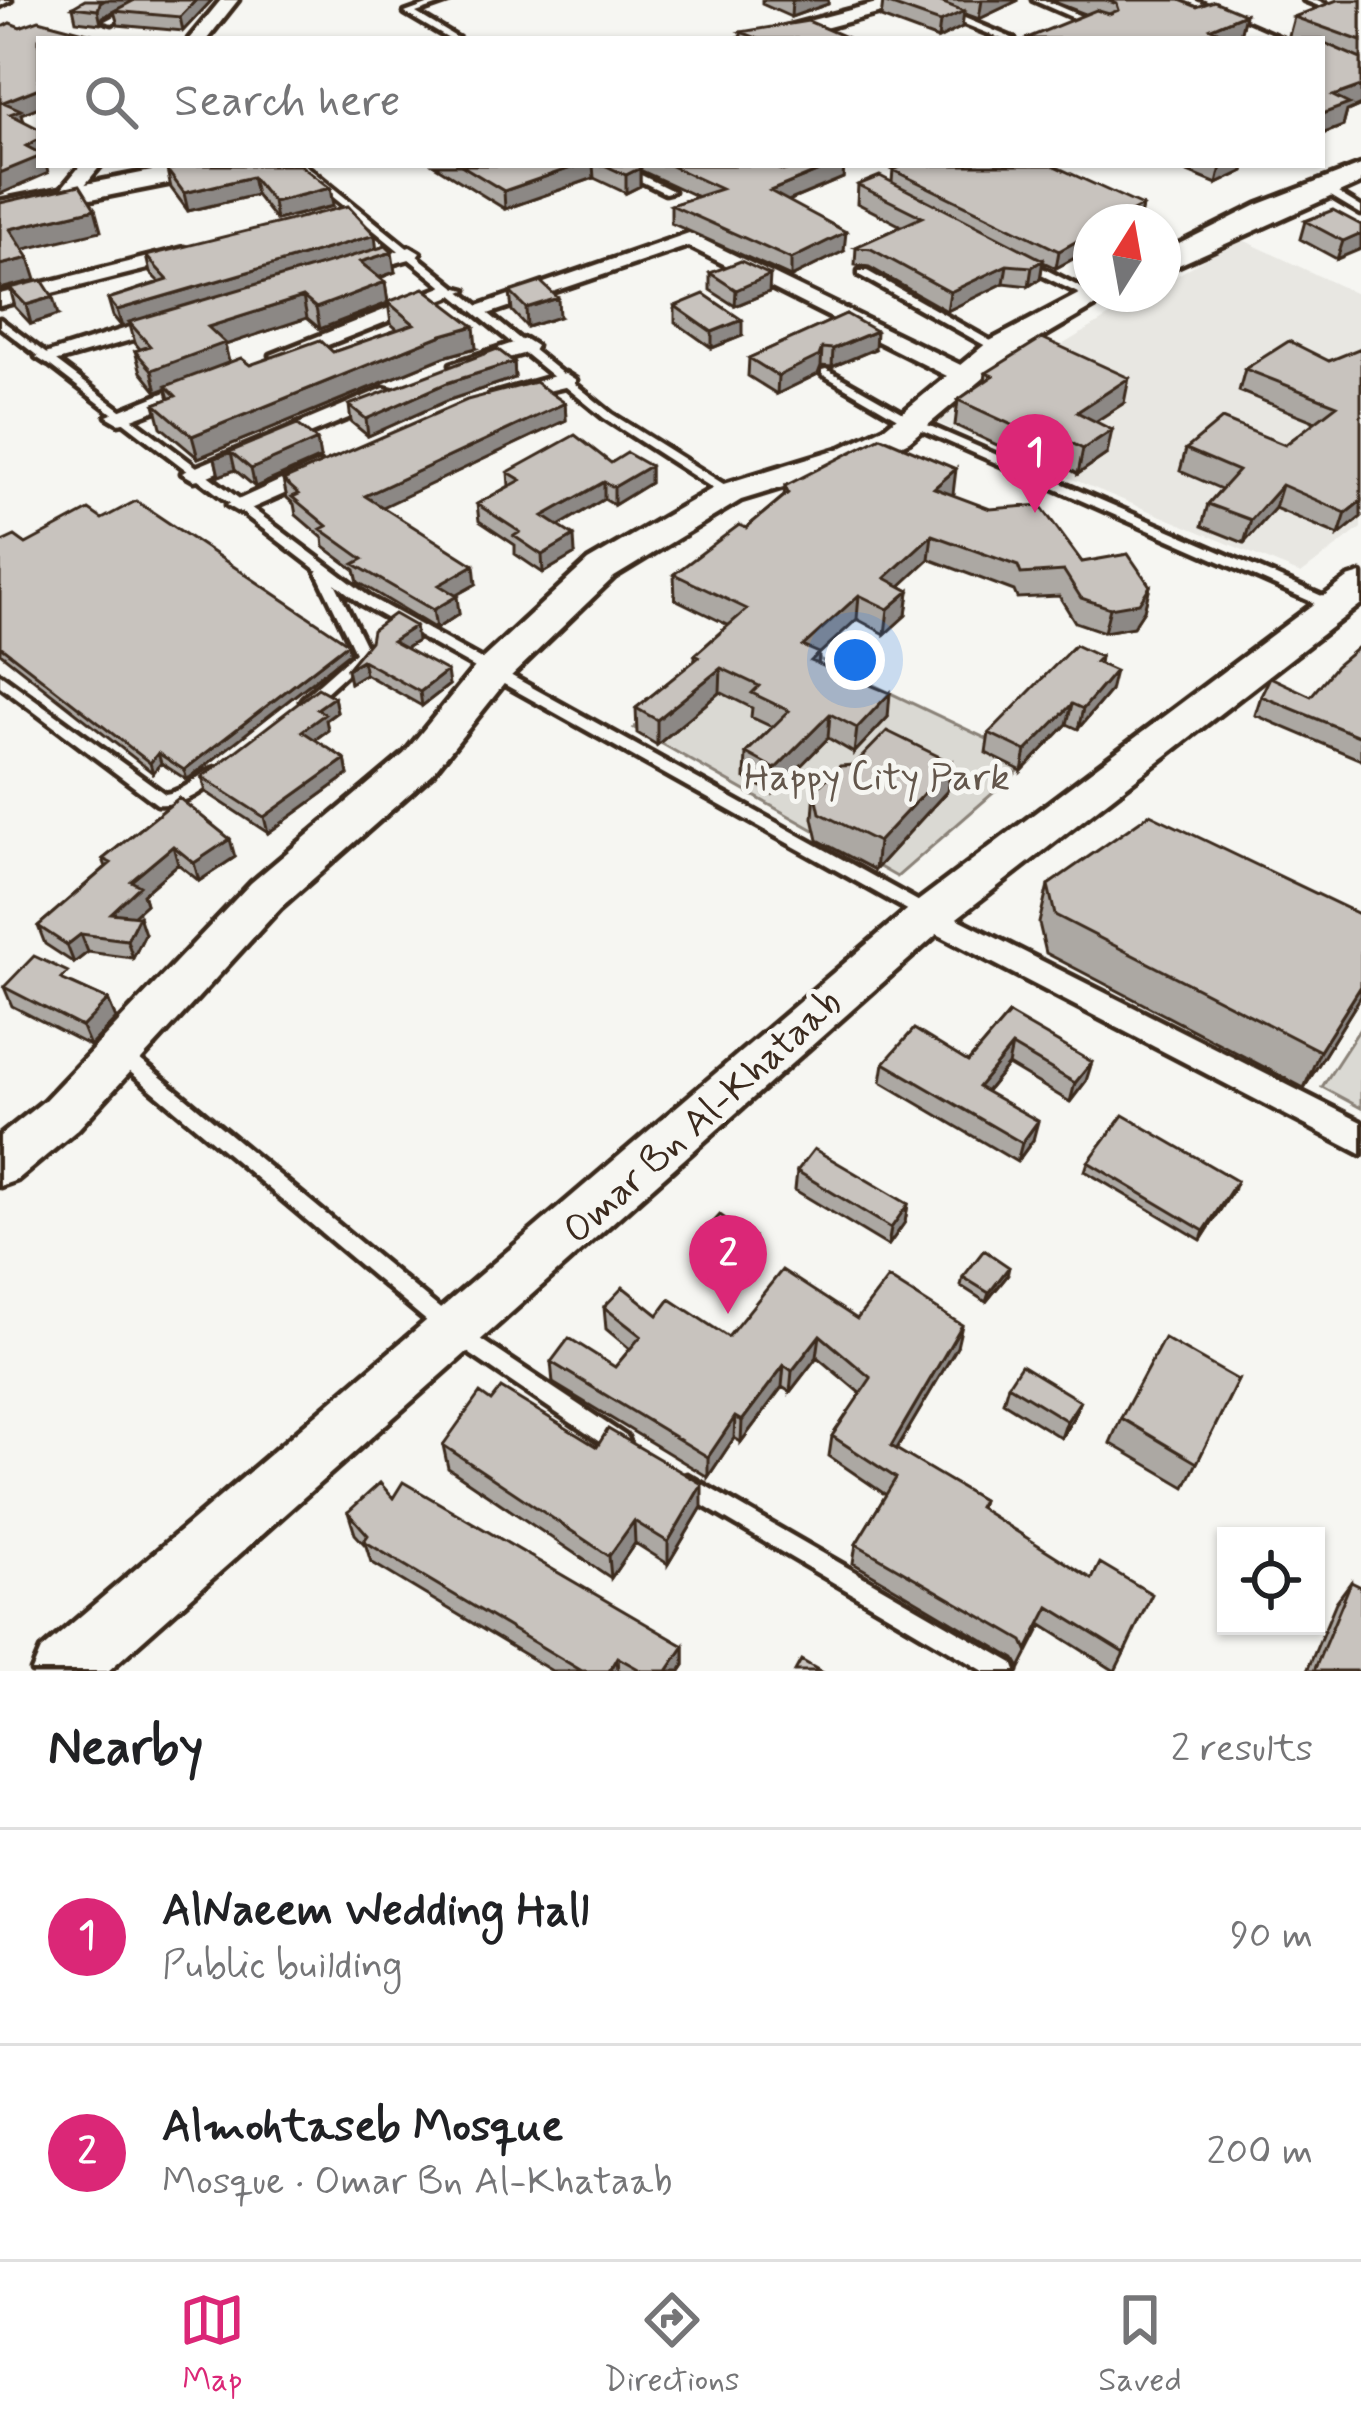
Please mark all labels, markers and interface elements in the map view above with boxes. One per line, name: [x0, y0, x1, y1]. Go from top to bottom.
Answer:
search box: [36, 36, 1325, 168]
icon: search: [78, 69, 144, 135]
text: Search here: [174, 73, 401, 132]
north arrow: [1073, 204, 1181, 312]
pin: 1: [996, 414, 1074, 513]
your location: [825, 630, 885, 690]
park label: Happy City Park: [744, 753, 1010, 804]
street label: Omar Bn Al-Khataab: [553, 979, 853, 1256]
pin: 2: [689, 1215, 767, 1314]
map controls: [1217, 1527, 1325, 1635]
button: locate: [1217, 1527, 1325, 1635]
text: Nearby: [48, 1716, 203, 1782]
text: 2 results: [1171, 1724, 1313, 1775]
text: AlNaeem Wedding Hall: [162, 1882, 589, 1941]
text: 1: [78, 1911, 96, 1962]
text: 90 m: [1230, 1911, 1313, 1962]
text: Public building: [162, 1941, 402, 1992]
text: Almohtaseb Mosque: [162, 2098, 563, 2157]
text: 2: [77, 2127, 97, 2178]
text: 200 m: [1207, 2127, 1313, 2178]
text: Mosque · Omar Bn Al-Khataab: [162, 2157, 672, 2208]
tab: Map: [179, 2287, 245, 2403]
tab: Directions: [604, 2287, 740, 2403]
tab: Saved: [1098, 2287, 1182, 2403]

